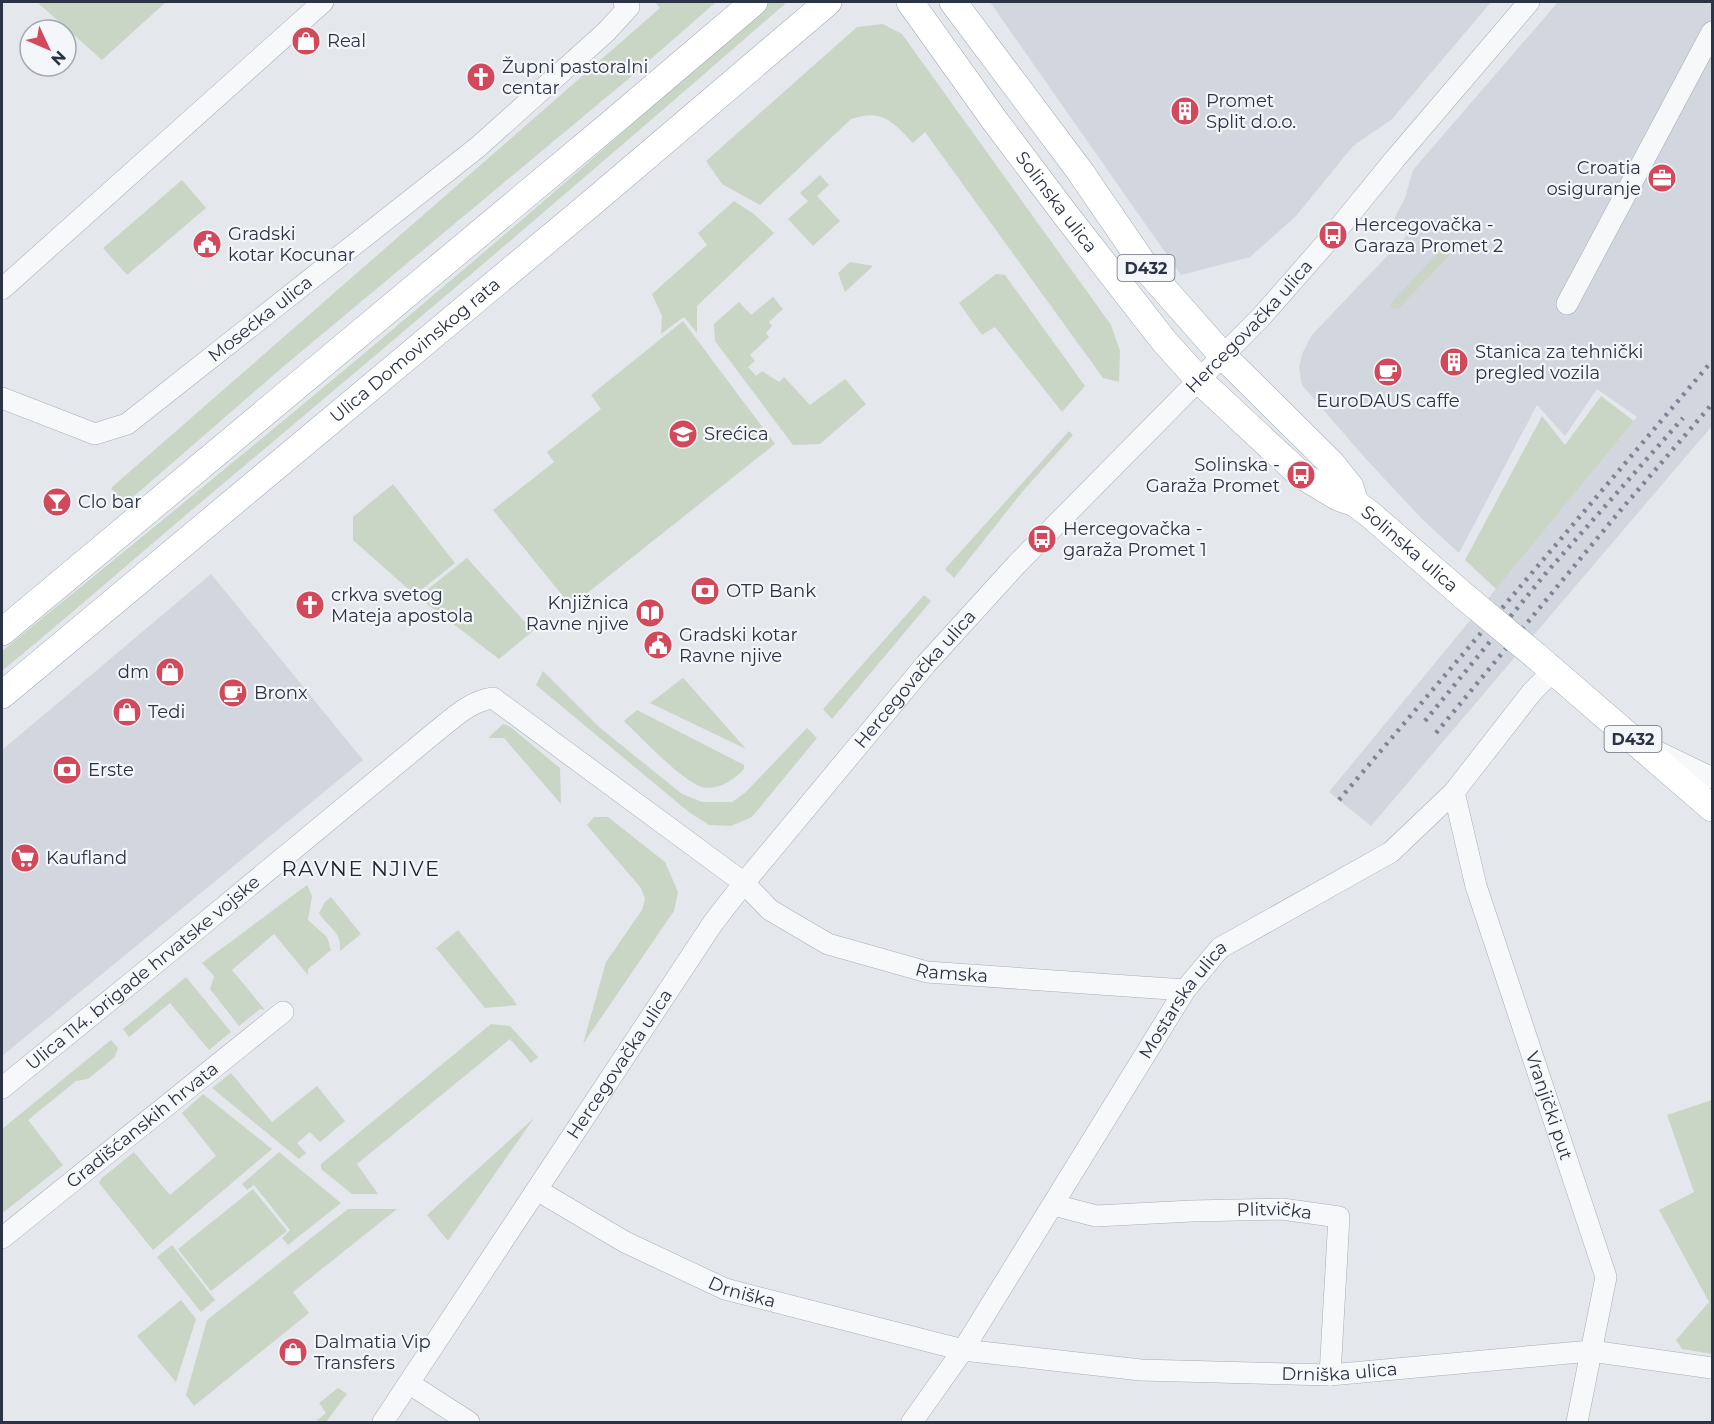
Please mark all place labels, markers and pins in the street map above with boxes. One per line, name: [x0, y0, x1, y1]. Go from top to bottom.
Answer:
shop icon: Real: [290, 25, 322, 57]
place label: Real: [327, 30, 366, 52]
place label: Župni pastoralni centar: [502, 56, 648, 99]
church icon: Župni pastoralni centar: [465, 61, 497, 93]
place label: Promet Split d.o.o.: [1206, 90, 1296, 133]
building icon: Promet Split d.o.o.: [1169, 95, 1201, 127]
place label: Croatia osiguranje: [1547, 157, 1641, 200]
office icon: Croatia osiguranje: [1646, 162, 1678, 194]
place label: Hercegovačka - Garaza Promet 2: [1354, 214, 1503, 257]
bus stop icon: Hercegovačka - Garaza Promet 2: [1317, 219, 1349, 251]
place label: Gradski kotar Kocunar: [228, 223, 355, 266]
public building icon: Gradski kotar Kocunar: [191, 228, 223, 260]
place label: Stanica za tehnički pregled vozila: [1475, 341, 1643, 384]
building icon: Stanica za tehnički pregled vozila: [1438, 346, 1470, 378]
cafe icon: EuroDAUS caffe: [1372, 356, 1404, 388]
place label: EuroDAUS caffe: [1316, 390, 1460, 412]
school or university icon: Srećica: [667, 418, 699, 450]
place label: Srećica: [704, 423, 769, 445]
place label: Solinska - Garaža Promet: [1146, 454, 1280, 497]
bus stop icon: Solinska - Garaža Promet: [1285, 459, 1317, 491]
bar icon: Clo bar: [41, 486, 73, 518]
place label: Clo bar: [78, 491, 142, 513]
place label: Hercegovačka - garaža Promet 1: [1063, 518, 1207, 561]
bus stop icon: Hercegovačka - garaža Promet 1: [1026, 523, 1058, 555]
bank icon: OTP Bank: [689, 575, 721, 607]
place label: OTP Bank: [726, 580, 816, 602]
place label: crkva svetog Mateja apostola: [331, 584, 473, 627]
church icon: crkva svetog Mateja apostola: [294, 589, 326, 621]
place label: Knjižnica Ravne njive: [526, 592, 629, 635]
library icon: Knjižnica Ravne njive: [634, 597, 666, 629]
place label: Gradski kotar Ravne njive: [679, 624, 798, 667]
public building icon: Gradski kotar Ravne njive: [642, 629, 674, 661]
shop icon: dm: [154, 656, 186, 688]
place label: dm: [118, 661, 149, 683]
cafe icon: Bronx: [217, 677, 249, 709]
place label: Bronx: [254, 682, 308, 704]
shop icon: Tedi: [111, 696, 143, 728]
place label: Tedi: [148, 701, 185, 723]
bank icon: Erste: [51, 754, 83, 786]
place label: Erste: [88, 759, 134, 781]
supermarket icon: Kaufland: [9, 842, 41, 874]
place label: Kaufland: [46, 847, 127, 869]
place label: Dalmatia Vip Transfers: [314, 1331, 431, 1374]
shop icon: Dalmatia Vip Transfers: [277, 1336, 309, 1368]

